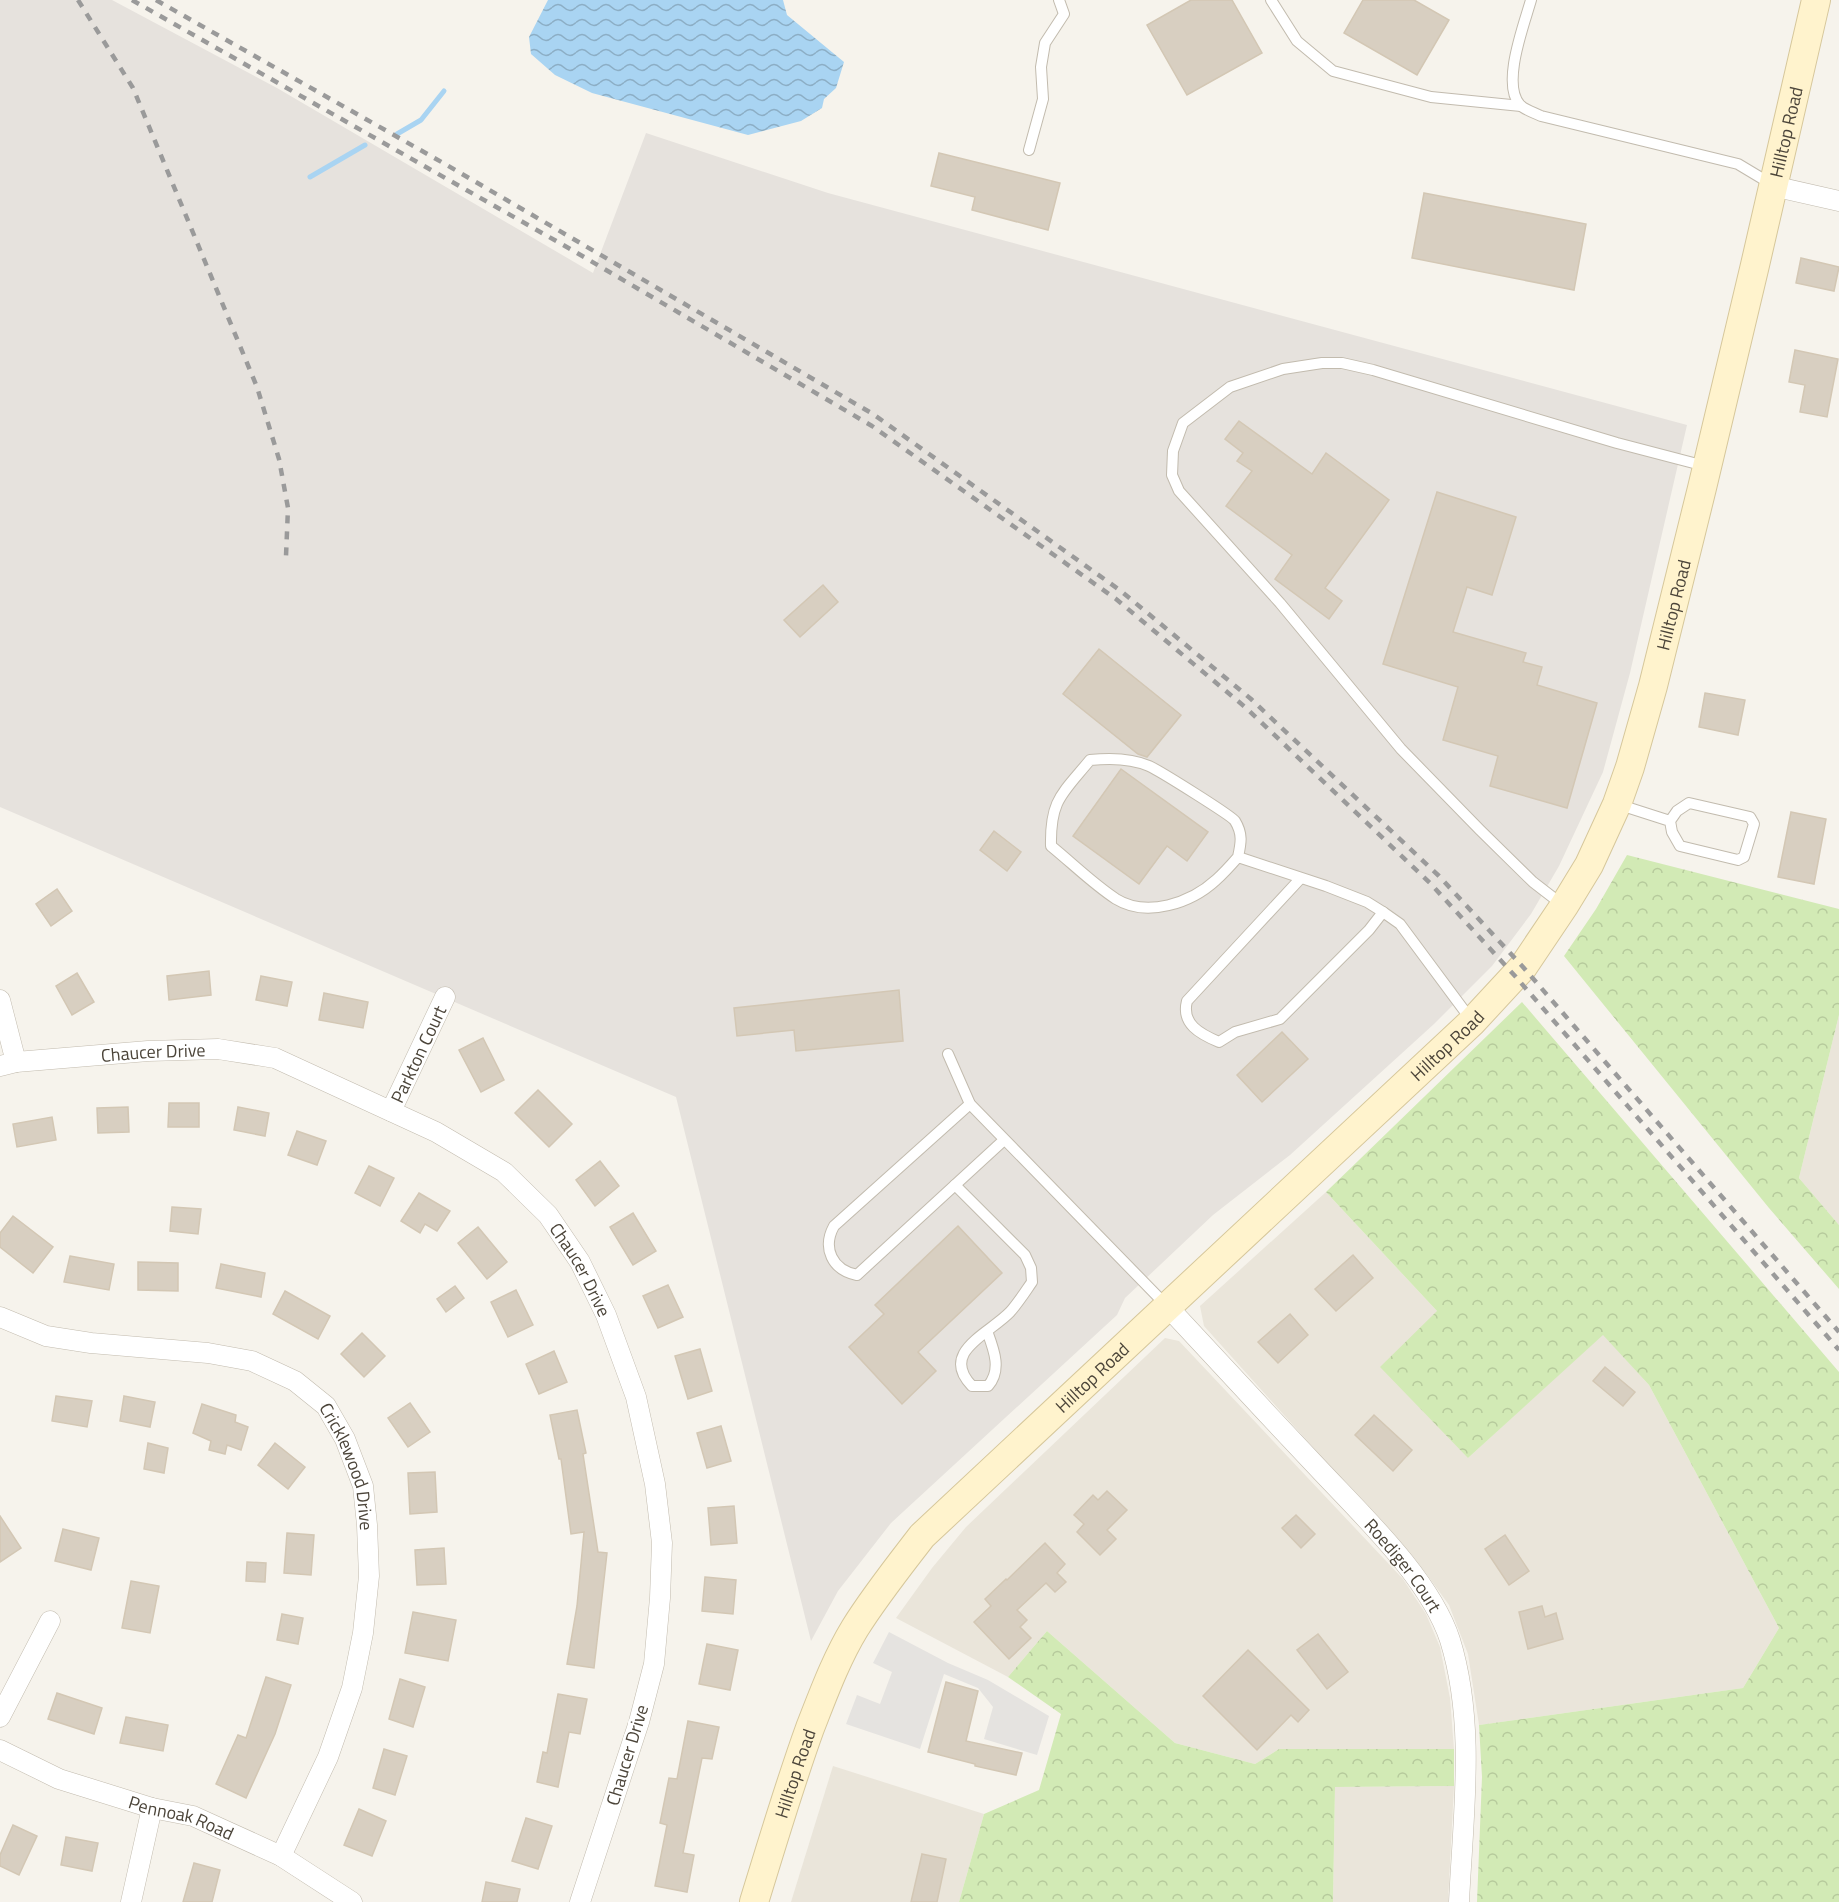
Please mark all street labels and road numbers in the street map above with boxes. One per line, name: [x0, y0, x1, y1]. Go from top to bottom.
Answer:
street label: Hilltop Road: [1762, 84, 1809, 180]
street label: Hilltop Road: [1649, 556, 1697, 653]
street label: Parkton Court: [383, 1000, 453, 1107]
street label: Hilltop Road: [1404, 1004, 1490, 1087]
street label: Chaucer Drive: [100, 1036, 206, 1068]
street label: Chaucer Drive: [543, 1217, 618, 1321]
street label: Hilltop Road: [1049, 1336, 1135, 1419]
street label: Cricklewood Drive: [313, 1397, 381, 1531]
street label: Roediger Court: [1358, 1512, 1449, 1618]
street label: Chaucer Drive: [599, 1701, 655, 1809]
street label: Hilltop Road: [767, 1725, 822, 1821]
street label: Pennoak Road: [125, 1788, 238, 1846]

